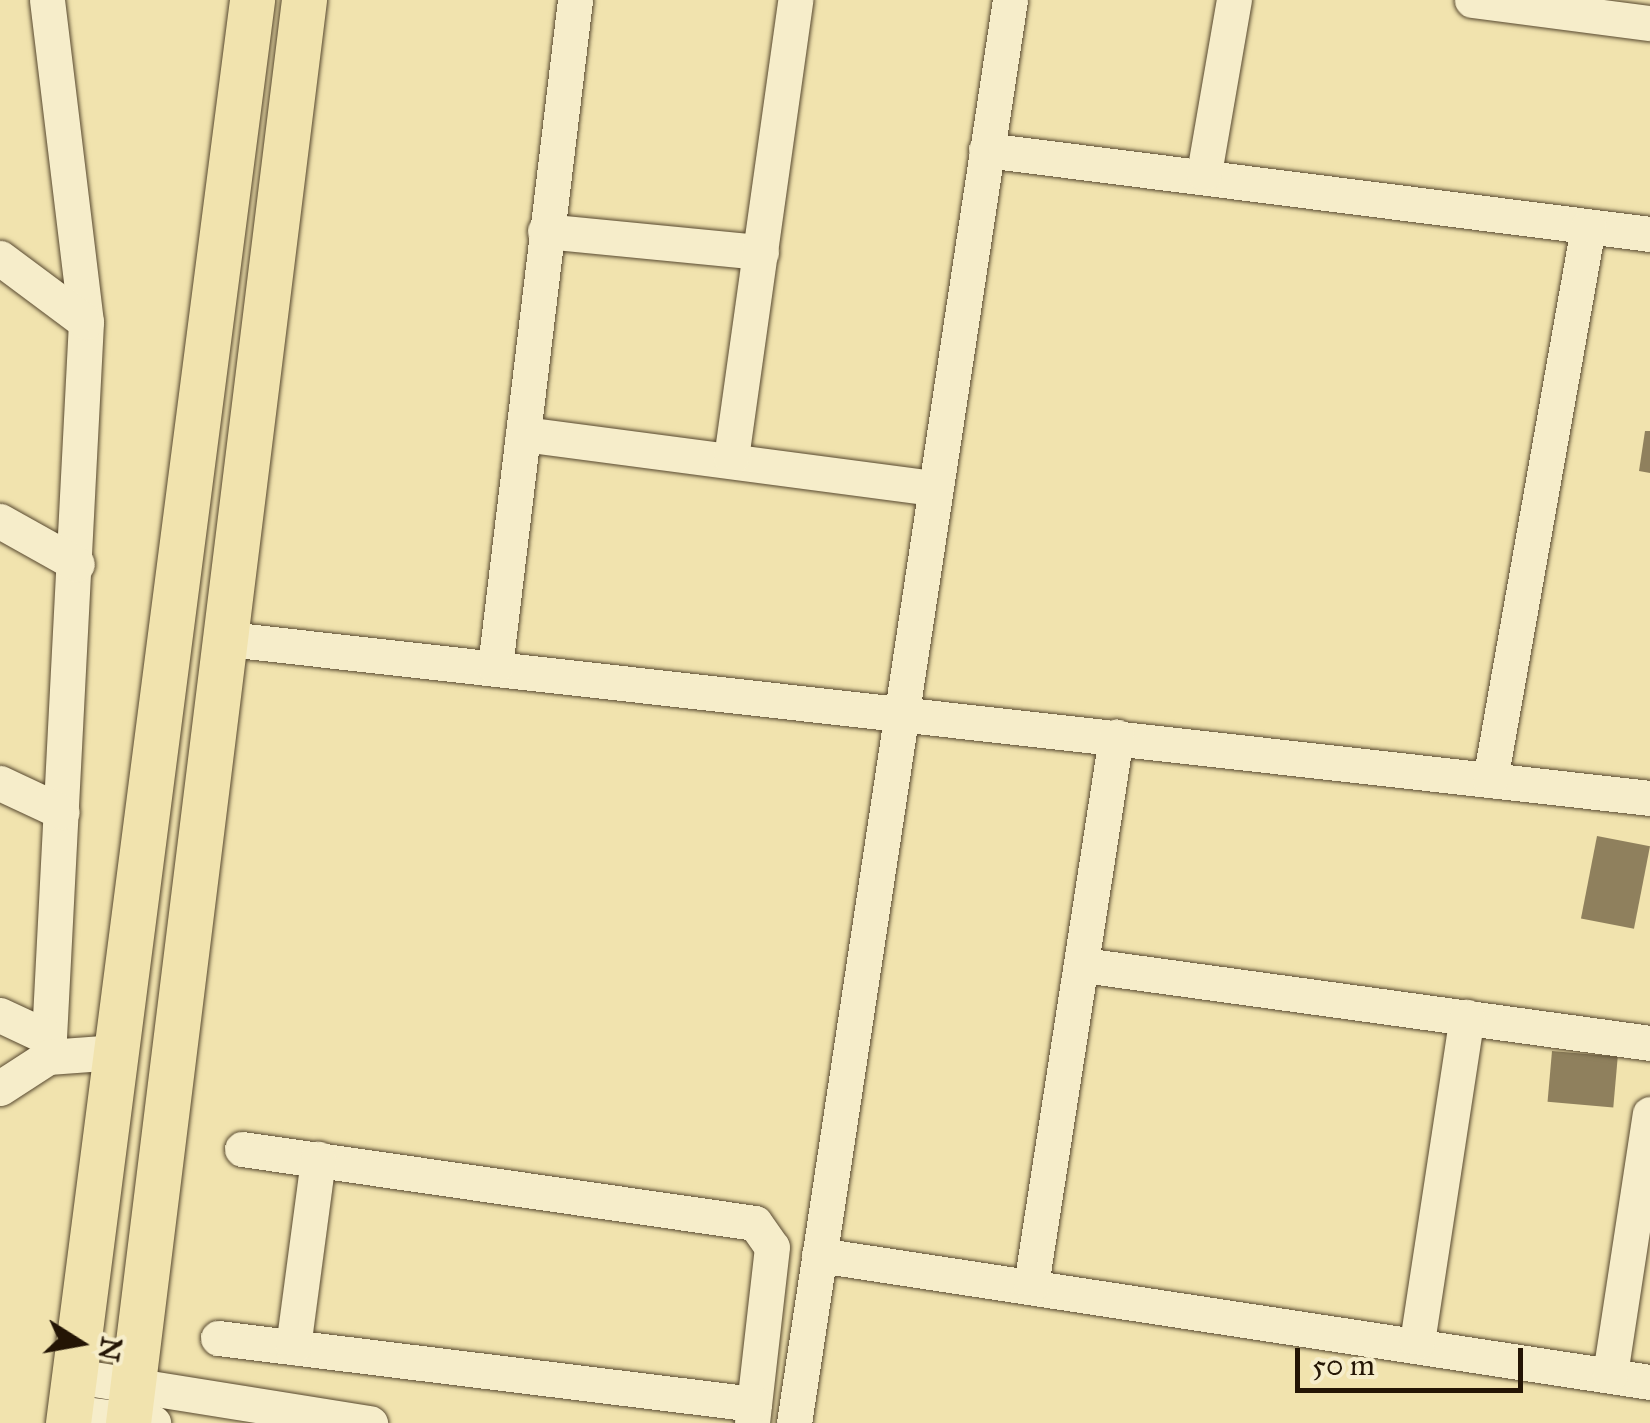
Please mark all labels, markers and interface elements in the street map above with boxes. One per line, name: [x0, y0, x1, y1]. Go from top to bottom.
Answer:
north arrow: [30, 1293, 130, 1393]
scale bar: [1300, 1328, 1528, 1390]
text: N: [90, 1334, 129, 1364]
text: 50 m: [1312, 1347, 1375, 1383]

